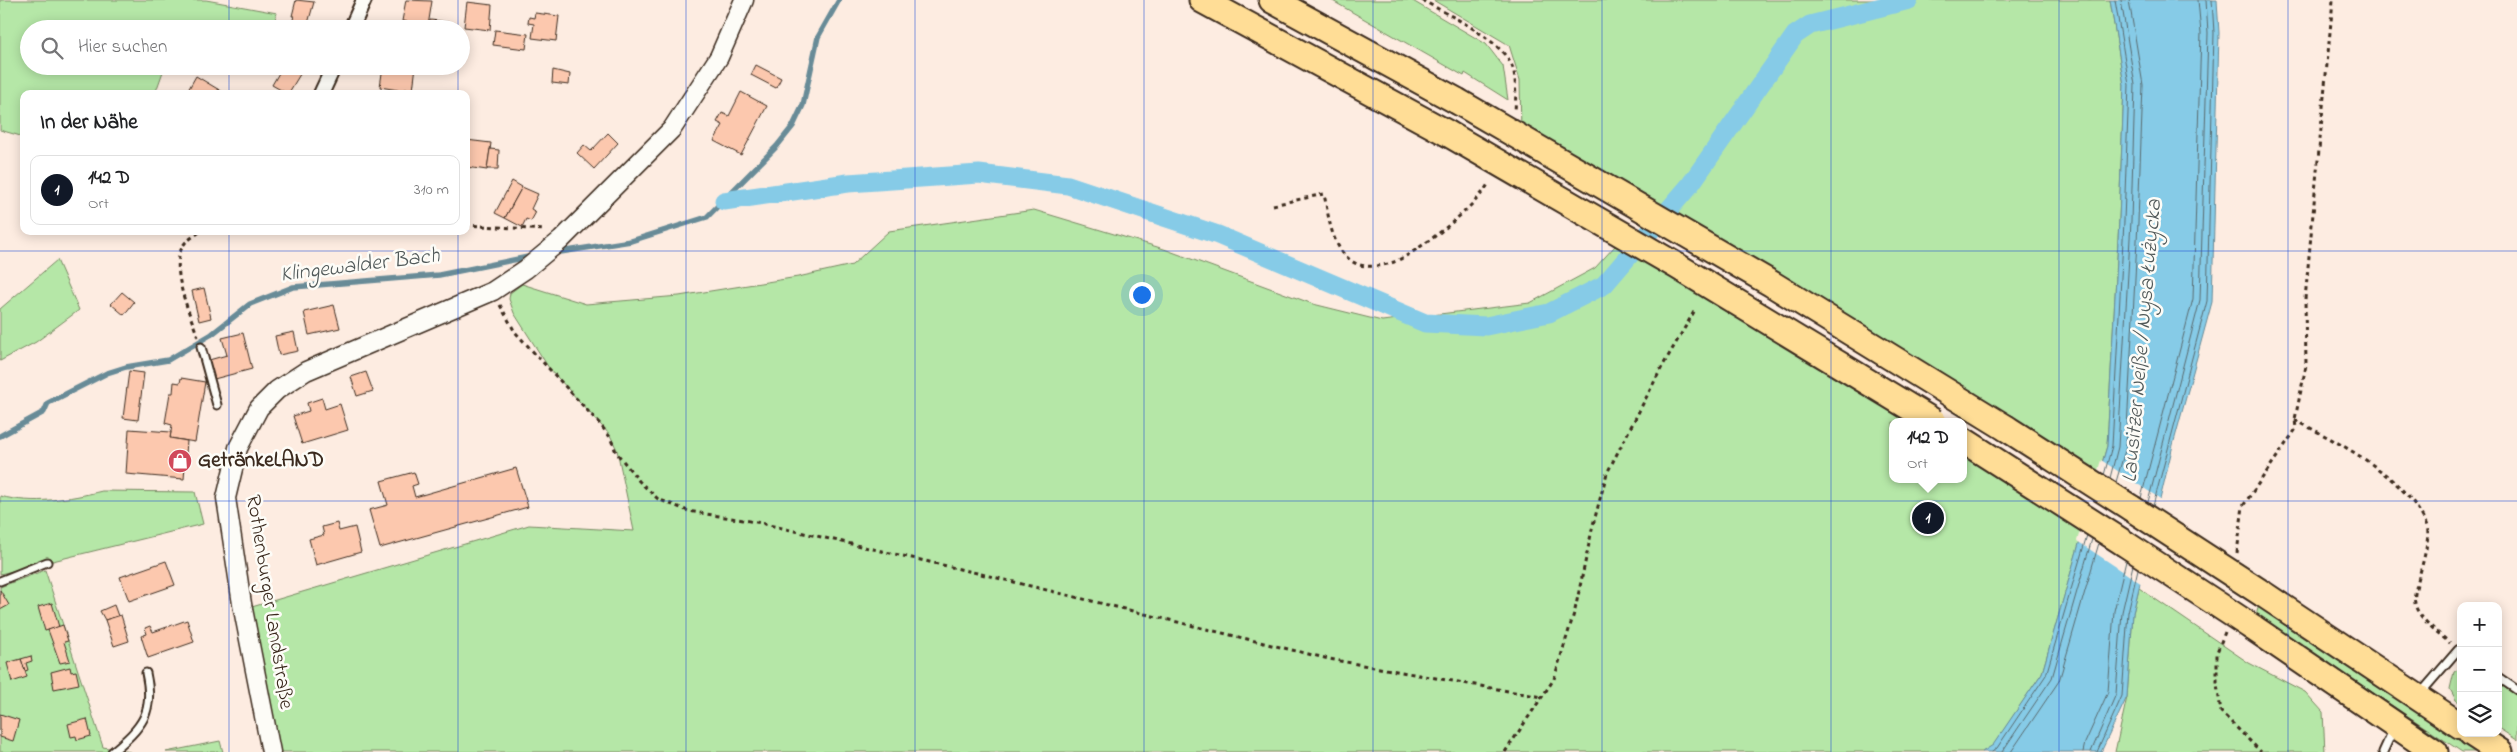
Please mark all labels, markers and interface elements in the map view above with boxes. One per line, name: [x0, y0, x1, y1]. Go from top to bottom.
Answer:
search box: [20, 20, 470, 75]
icon: search: [38, 34, 66, 62]
text: Hier suchen: [78, 34, 167, 61]
text: In der Nähe: [40, 108, 138, 138]
text: 142 D: [88, 165, 130, 192]
text: 1: [54, 178, 60, 202]
text: 310 m: [414, 178, 449, 202]
text: Ort: [88, 192, 109, 216]
water label: Lausitzer Neiße / Nysa Łużycka: [2115, 197, 2171, 484]
water label: Klingewalder Bach: [278, 240, 442, 292]
your location: [1129, 282, 1155, 308]
popup: [1889, 418, 1967, 483]
text: 142 D: [1907, 425, 1949, 452]
place label: GetränkeLAND: [198, 446, 324, 476]
shop icon: GetränkeLAND: [167, 448, 193, 474]
text: Ort: [1907, 452, 1928, 476]
street label: Rothenburger Landstraße: [235, 493, 301, 712]
pin: 1: [1912, 499, 1944, 537]
map controls: [2457, 602, 2502, 737]
button: +: [2457, 602, 2502, 647]
button: −: [2457, 647, 2502, 692]
button: layers: [2457, 692, 2502, 737]

